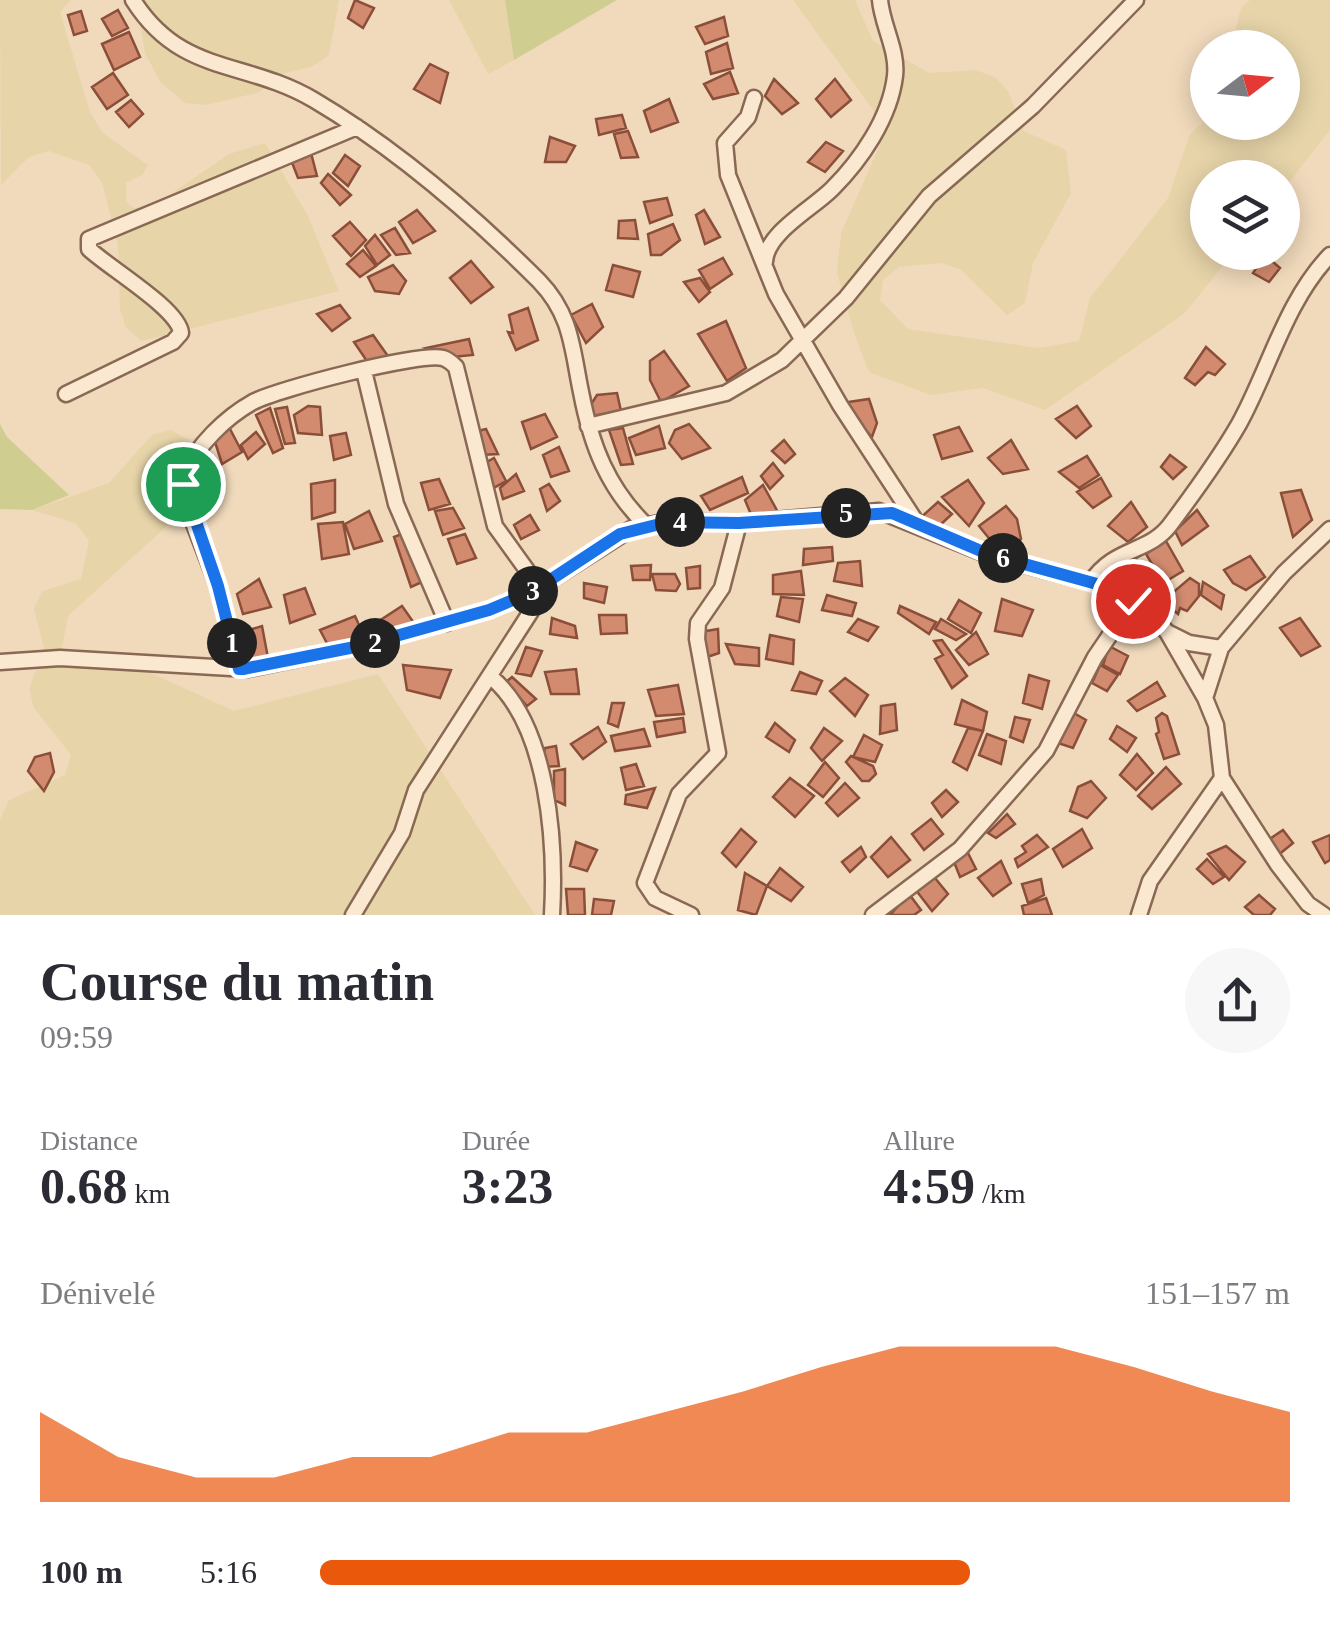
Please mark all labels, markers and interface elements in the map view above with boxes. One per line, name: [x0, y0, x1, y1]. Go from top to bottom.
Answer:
north arrow: [1190, 30, 1300, 140]
map controls: [1190, 30, 1300, 270]
button: layers: [1190, 160, 1300, 270]
pin: [141, 442, 226, 527]
icon: arrive: [156, 457, 211, 512]
pin: 5: [821, 488, 871, 538]
pin: 4: [655, 497, 705, 547]
text: 5: [839, 497, 853, 528]
text: 4: [673, 506, 687, 537]
pin: 6: [978, 533, 1028, 583]
text: 6: [996, 542, 1010, 573]
pin: [1091, 559, 1176, 644]
pin: 3: [508, 566, 558, 616]
icon: check: [1106, 574, 1161, 629]
text: 3: [526, 575, 540, 606]
pin: 1: [207, 618, 257, 668]
pin: 2: [350, 618, 400, 668]
text: 1: [225, 627, 239, 658]
text: 2: [368, 627, 382, 658]
button: share: [1185, 948, 1290, 1053]
text: Course du matin: [40, 951, 434, 1012]
text: 09:59: [40, 1019, 113, 1055]
text: Distance: [40, 1125, 138, 1156]
text: Durée: [462, 1125, 530, 1156]
text: Allure: [883, 1125, 955, 1156]
text: 0.68: [40, 1158, 128, 1214]
text: 3:23: [462, 1158, 553, 1214]
text: 4:59: [883, 1158, 975, 1214]
text: km: [128, 1178, 170, 1209]
text: /km: [975, 1178, 1026, 1209]
text: Dénivelé: [40, 1275, 156, 1311]
text: 151–157 m: [1145, 1275, 1290, 1311]
text: 100 m: [40, 1554, 123, 1590]
text: 5:16: [200, 1554, 257, 1590]

